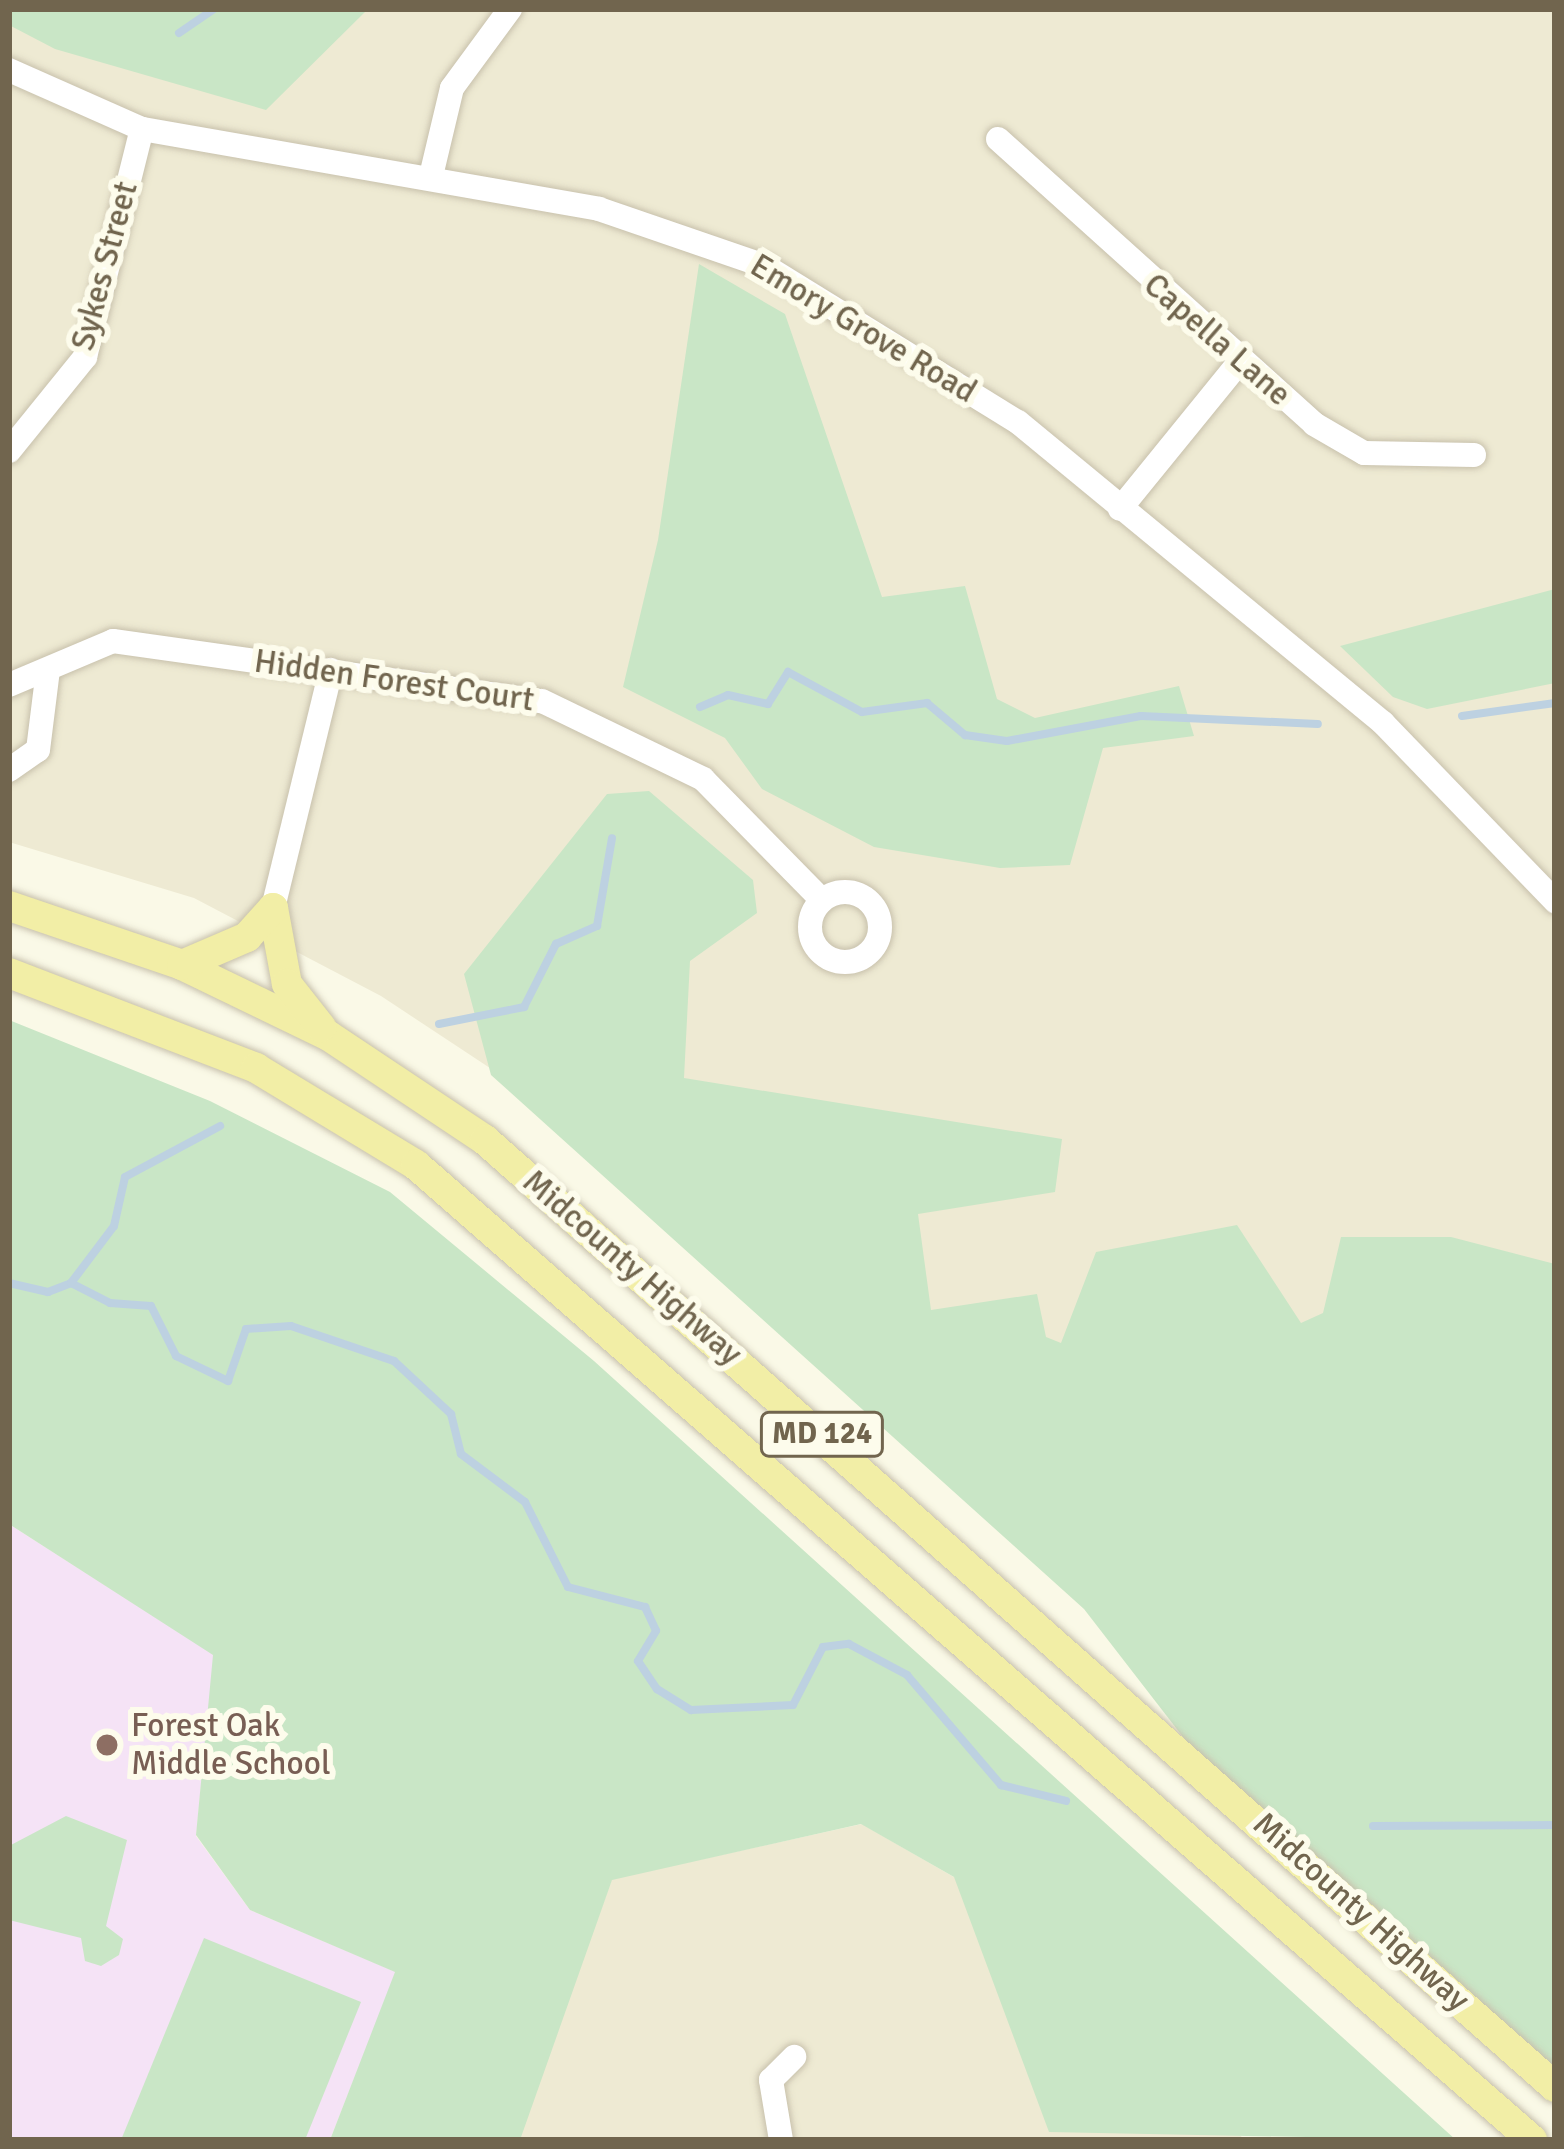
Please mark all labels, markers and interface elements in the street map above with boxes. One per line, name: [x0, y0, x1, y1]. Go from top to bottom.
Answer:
street label: Sykes Street: [63, 177, 147, 355]
street label: Emory Grove Road: [743, 246, 983, 412]
street label: Capella Lane: [1135, 265, 1299, 415]
street label: Hidden Forest Court: [252, 642, 536, 720]
street label: Midcounty Highway: [514, 1162, 750, 1374]
road number: MD 124: [759, 1410, 885, 1458]
place label: Forest Oak Middle School: [131, 1706, 331, 1784]
marker: Forest Oak Middle School: [94, 1732, 120, 1758]
street label: Midcounty Highway: [1245, 1804, 1477, 2020]

